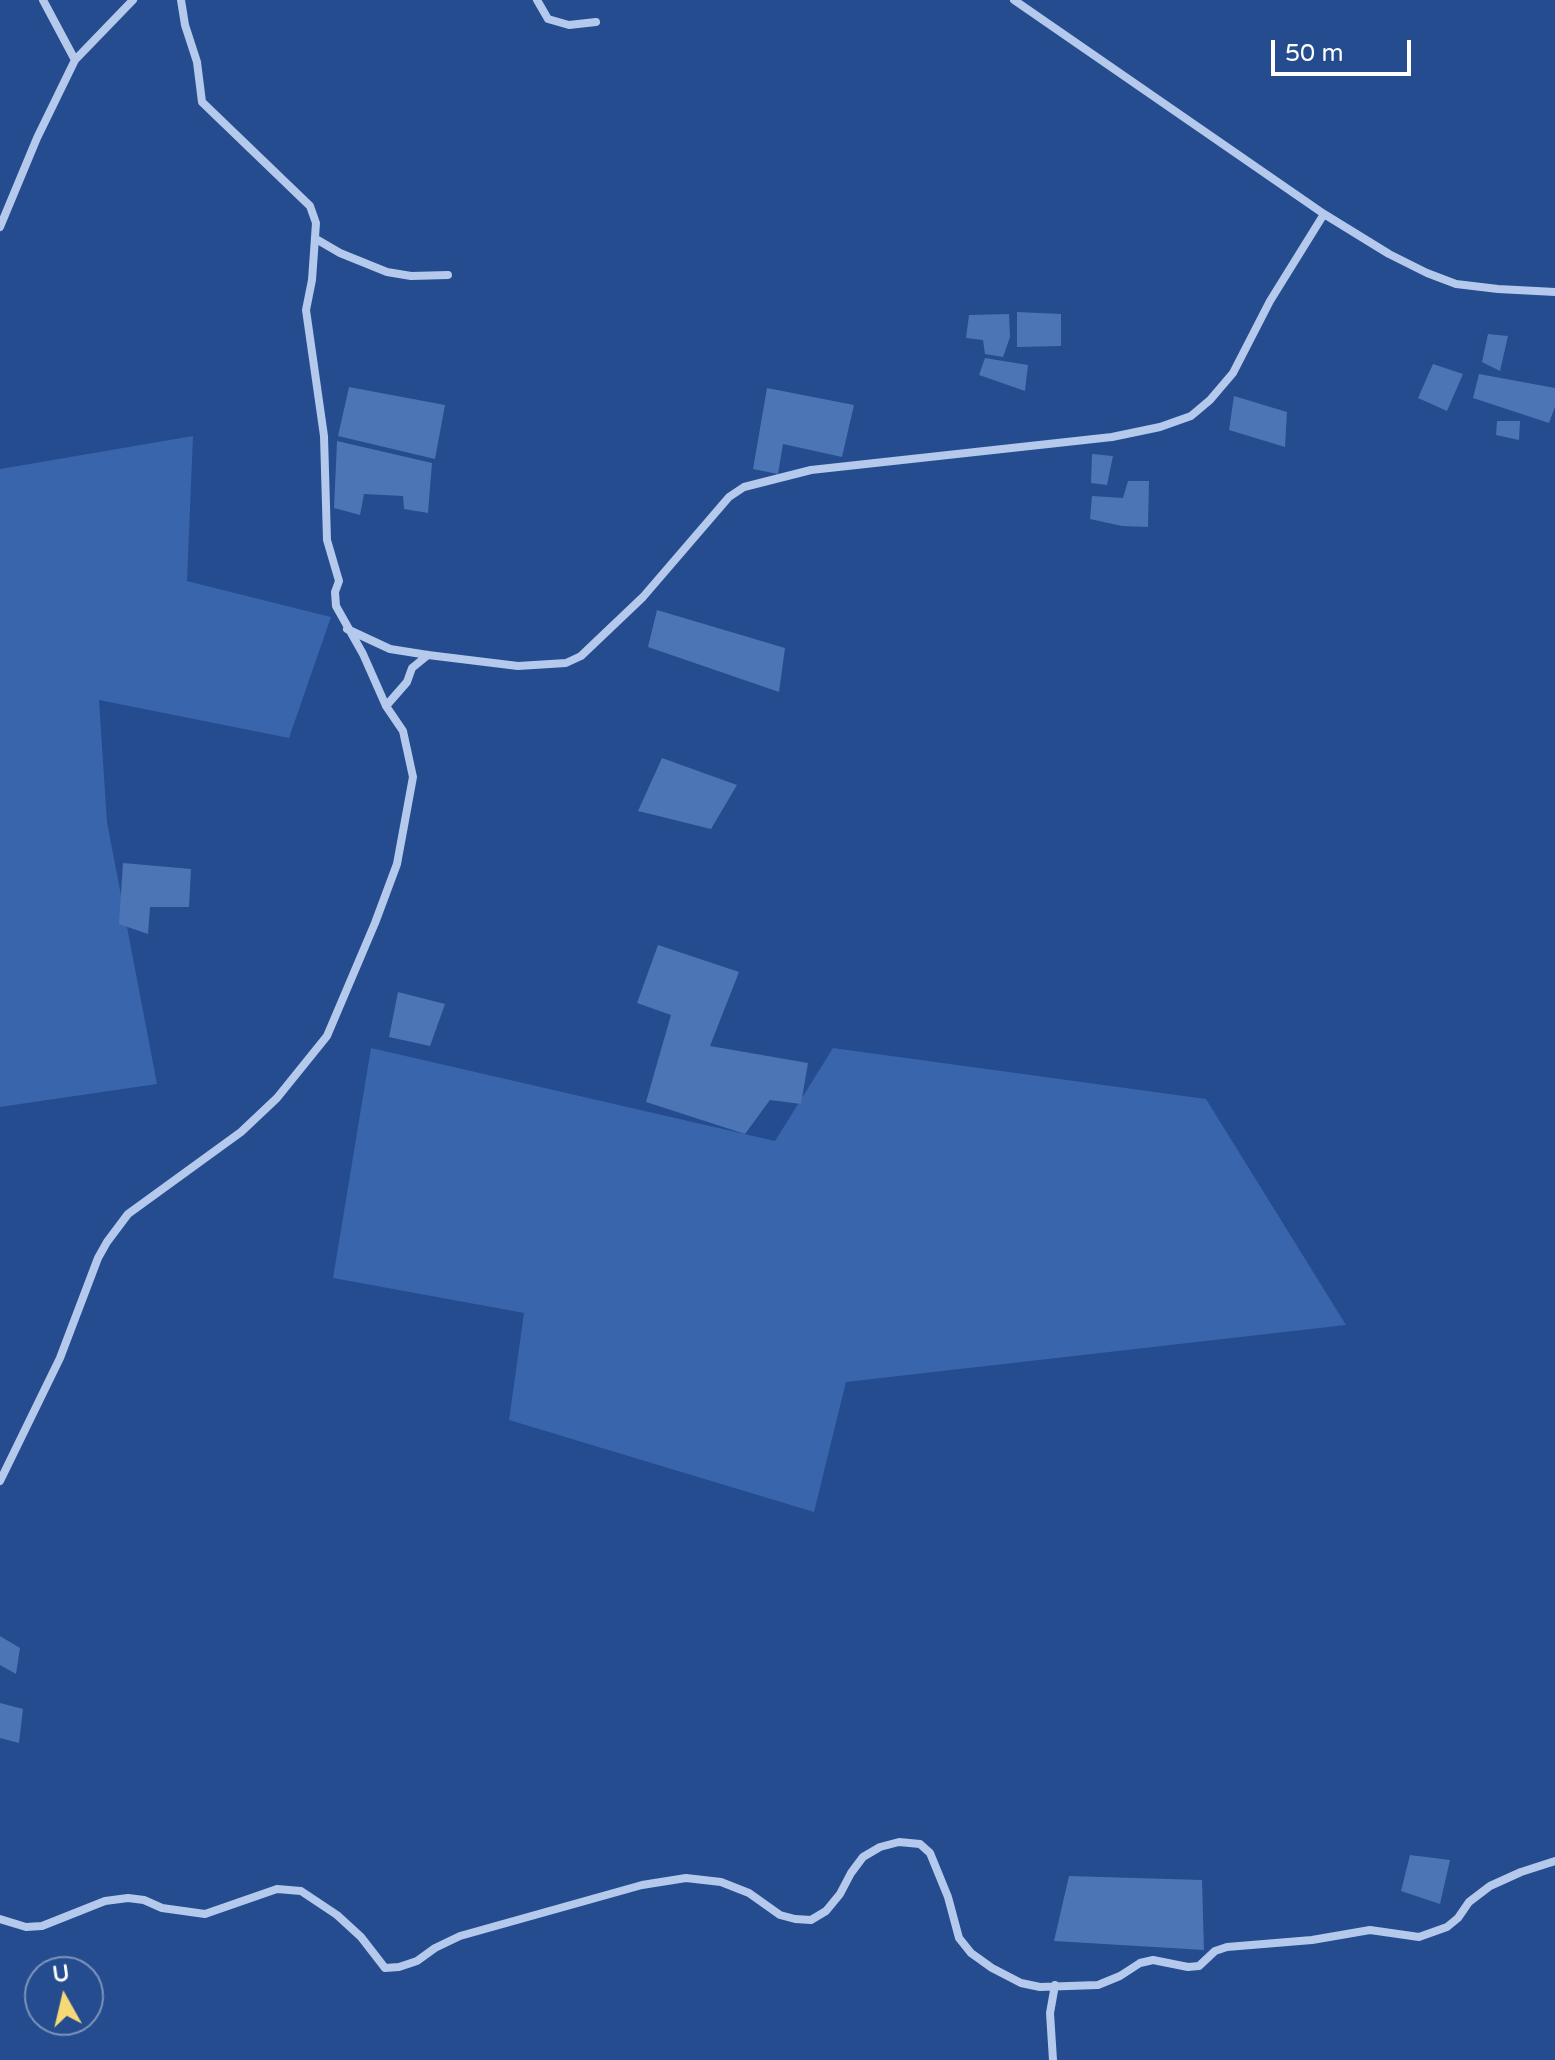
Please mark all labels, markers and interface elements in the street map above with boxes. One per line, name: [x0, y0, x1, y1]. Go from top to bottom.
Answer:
scale bar: [1275, 24, 1415, 74]
text: 50 m: [1285, 39, 1343, 68]
north arrow: [24, 1956, 104, 2036]
text: U: [51, 1960, 71, 1988]

